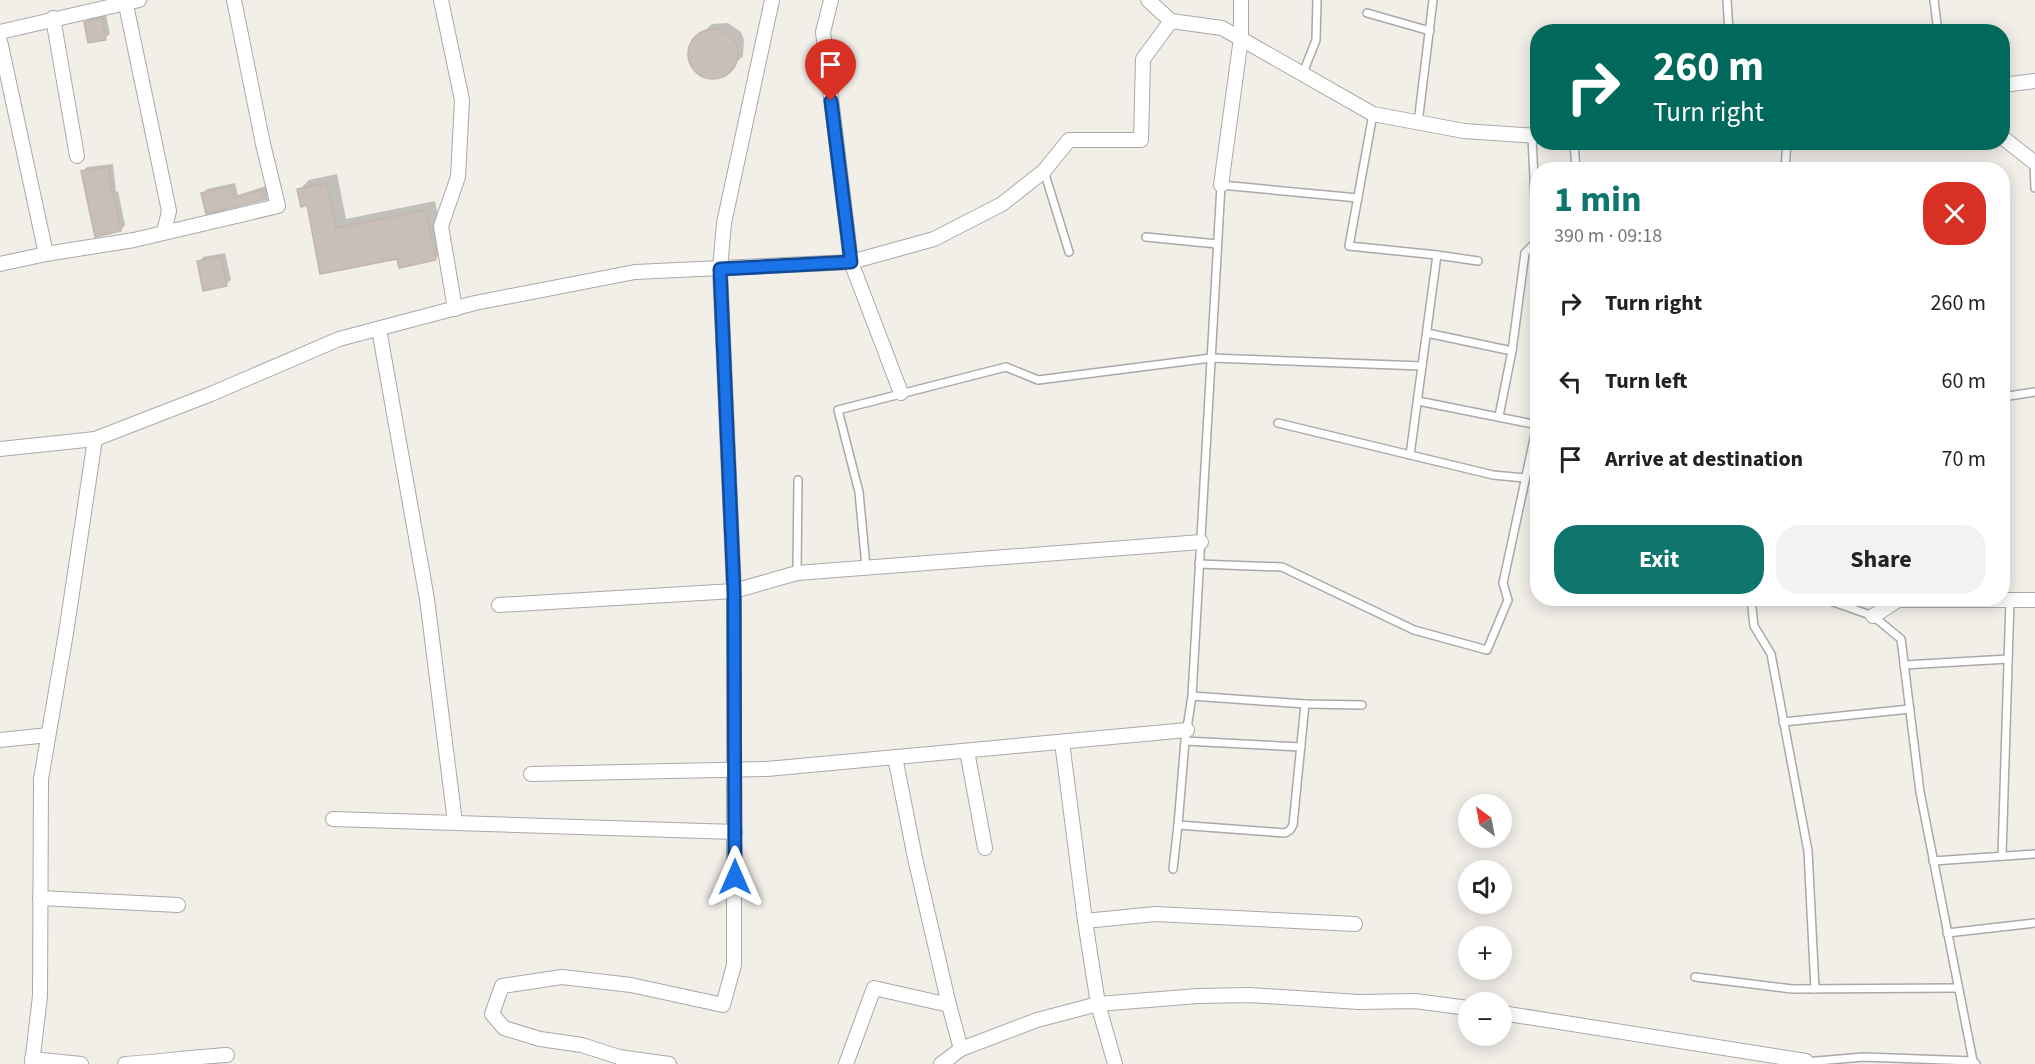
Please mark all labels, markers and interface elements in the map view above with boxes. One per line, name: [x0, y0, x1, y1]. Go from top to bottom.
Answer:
text: 260 m: [1653, 37, 1764, 97]
pin: [805, 39, 856, 101]
icon: arrive: [814, 48, 847, 81]
icon: right: [1554, 48, 1632, 126]
text: Turn right: [1653, 93, 1764, 132]
text: 1 min: [1554, 174, 1642, 225]
button: close: [1923, 182, 1986, 245]
text: 390 m · 09:18: [1554, 222, 1662, 250]
icon: right: [1554, 287, 1587, 320]
text: Turn right: [1605, 287, 1702, 319]
text: 260 m: [1931, 287, 1986, 319]
icon: left: [1554, 365, 1587, 398]
text: Turn left: [1605, 365, 1687, 397]
text: 60 m: [1941, 365, 1986, 397]
icon: arrive: [1554, 443, 1587, 476]
text: Arrive at destination: [1605, 443, 1803, 475]
text: 70 m: [1941, 443, 1986, 475]
button: Exit: [1554, 525, 1764, 594]
button: Share: [1776, 525, 1986, 594]
north arrow: [1458, 794, 1512, 848]
map controls: [1458, 794, 1512, 1046]
position arrow: [703, 845, 767, 909]
button: sound: [1458, 860, 1512, 914]
button: +: [1458, 926, 1512, 980]
button: −: [1458, 992, 1512, 1046]

